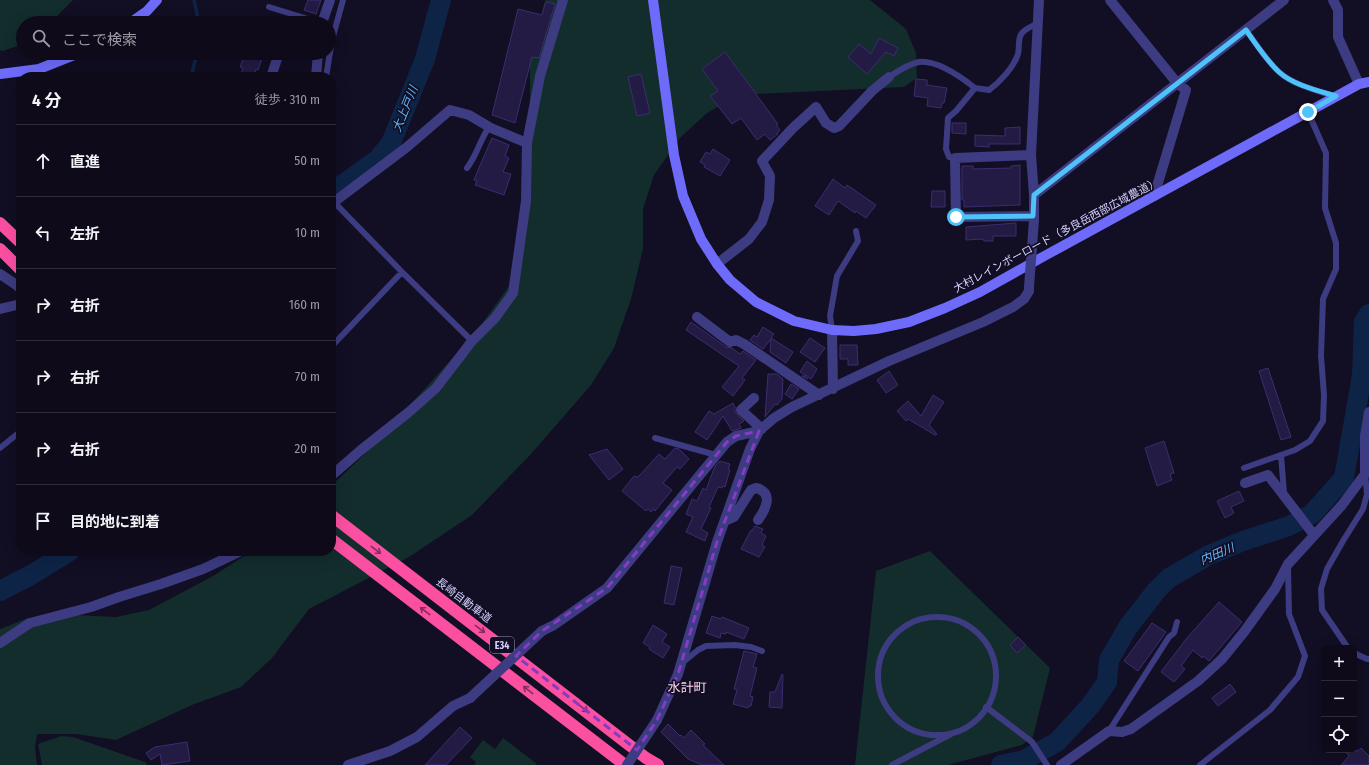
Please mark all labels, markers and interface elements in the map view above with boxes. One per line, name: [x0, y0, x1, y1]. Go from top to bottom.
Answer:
search box: [16, 16, 336, 60]
icon: search: [30, 27, 52, 49]
text: ここで検索: [62, 31, 137, 49]
water label: 大上戸川: [390, 82, 421, 134]
text: 4 分: [32, 90, 61, 111]
text: 徒歩 · 310 m: [255, 92, 320, 107]
route end: [1299, 103, 1317, 121]
icon: ahead: [32, 150, 54, 172]
text: 直進: [70, 153, 100, 171]
text: 50 m: [294, 153, 320, 168]
street label: 大村レインボーロード（多良岳西部広域農道）: [951, 175, 1161, 295]
route start: [947, 208, 965, 226]
icon: left: [32, 222, 54, 244]
text: 左折: [70, 225, 100, 243]
text: 10 m: [295, 225, 320, 240]
icon: right: [32, 294, 54, 316]
text: 右折: [70, 297, 100, 315]
text: 160 m: [289, 297, 320, 312]
icon: right: [32, 366, 54, 388]
text: 右折: [70, 369, 100, 387]
text: 70 m: [295, 369, 320, 384]
icon: right: [32, 438, 54, 460]
text: 右折: [70, 441, 100, 459]
text: 20 m: [294, 441, 320, 456]
icon: arrive: [32, 510, 54, 532]
text: 目的地に到着: [70, 513, 160, 531]
water label: 内田川: [1198, 540, 1238, 567]
one-way arrow: [371, 546, 382, 554]
street label: 長崎自動車道: [433, 575, 494, 625]
one-way arrow: [420, 606, 431, 615]
one-way arrow: [474, 624, 485, 633]
road number: E34: [490, 637, 514, 653]
map controls: [1321, 645, 1357, 753]
button: +: [1321, 645, 1357, 681]
district label: 水計町: [667, 680, 707, 695]
button: −: [1321, 681, 1357, 717]
one-way arrow: [523, 685, 534, 694]
one-way arrow: [577, 704, 588, 712]
button: locate: [1321, 717, 1357, 753]

